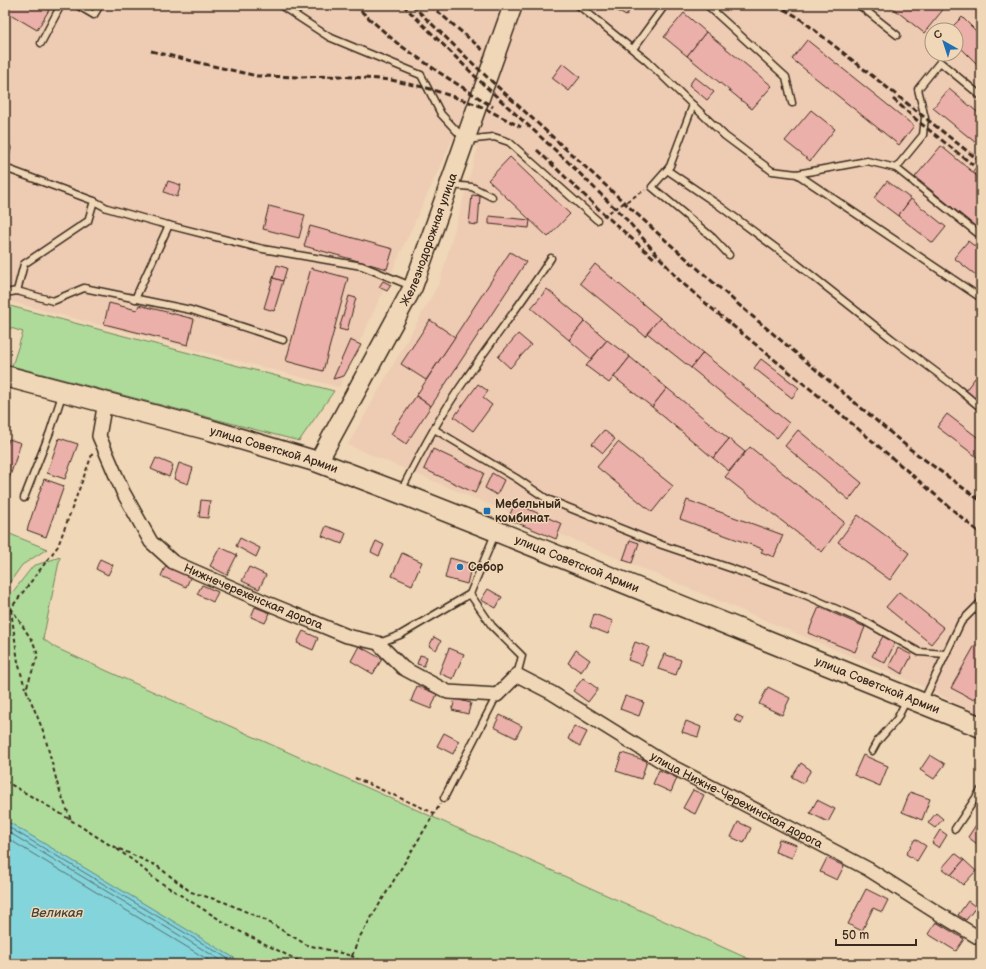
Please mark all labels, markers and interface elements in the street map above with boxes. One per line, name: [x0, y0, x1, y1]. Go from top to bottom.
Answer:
north arrow: [924, 22, 964, 62]
text: С: [931, 27, 945, 42]
street label: Железнодорожная улица: [397, 171, 461, 309]
street label: улица Советской Армии: [208, 423, 340, 477]
place label: Мебельный комбинат: [495, 497, 561, 526]
marker: Мебельный комбинат: [482, 506, 492, 516]
street label: улица Советской Армии: [512, 532, 641, 596]
place label: Себор: [468, 560, 504, 575]
street label: Нижнечерехенская дорога: [181, 561, 325, 633]
marker: Себор: [455, 562, 465, 572]
street label: улица Советской Армии: [813, 654, 942, 718]
street label: улица Нижне-Черехинская дорога: [647, 749, 825, 852]
water label: Великая: [31, 905, 84, 921]
scale bar: [836, 921, 916, 947]
text: 50 m: [842, 928, 869, 943]

